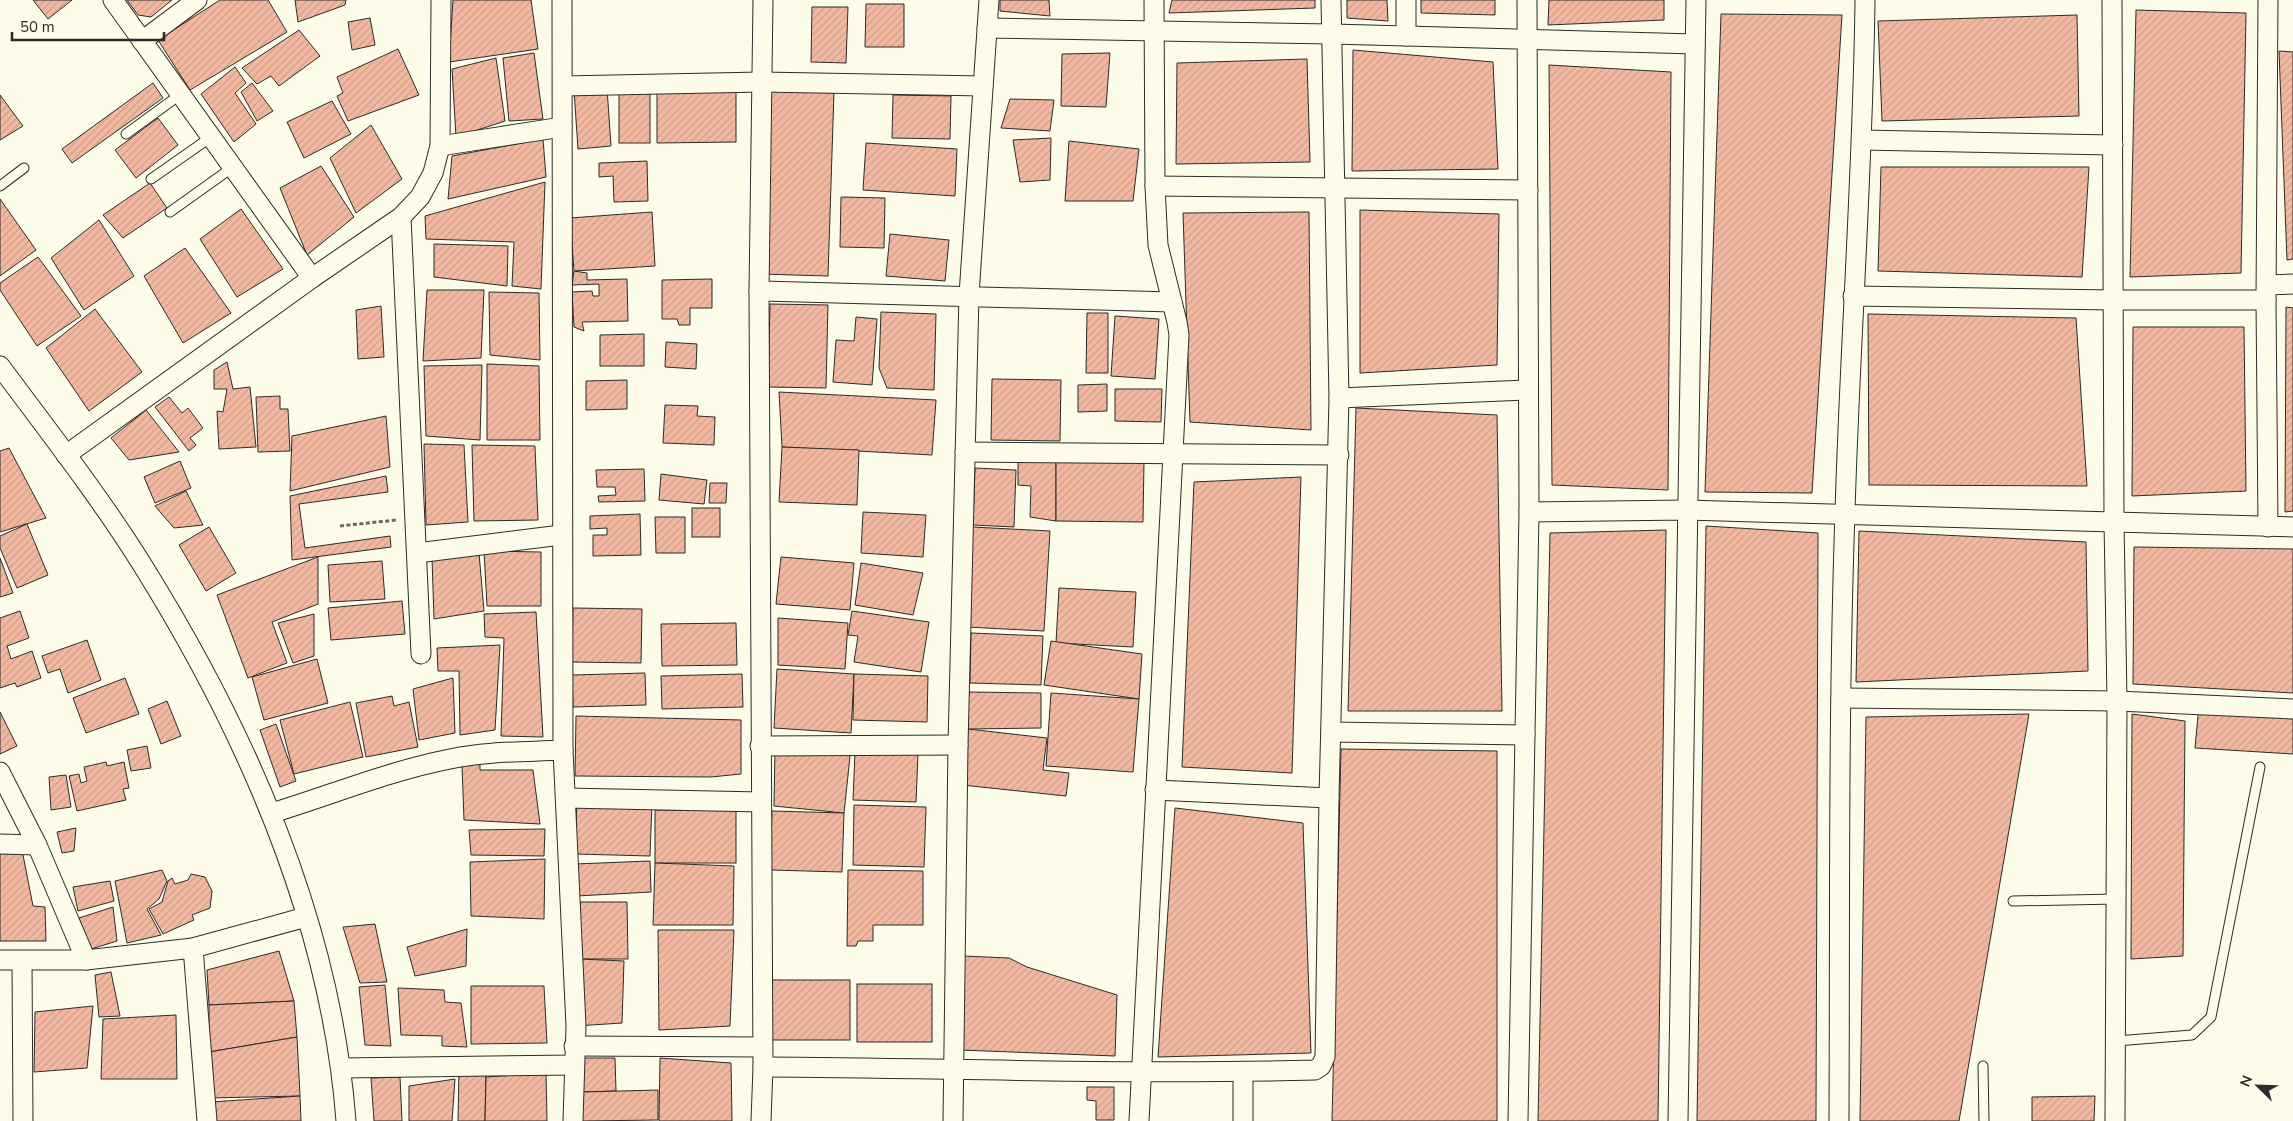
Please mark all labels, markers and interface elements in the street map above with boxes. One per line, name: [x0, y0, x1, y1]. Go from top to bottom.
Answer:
scale bar: [12, 10, 165, 42]
text: 50 m: [20, 17, 55, 37]
north arrow: [2233, 1061, 2283, 1111]
text: N: [2236, 1073, 2257, 1090]

